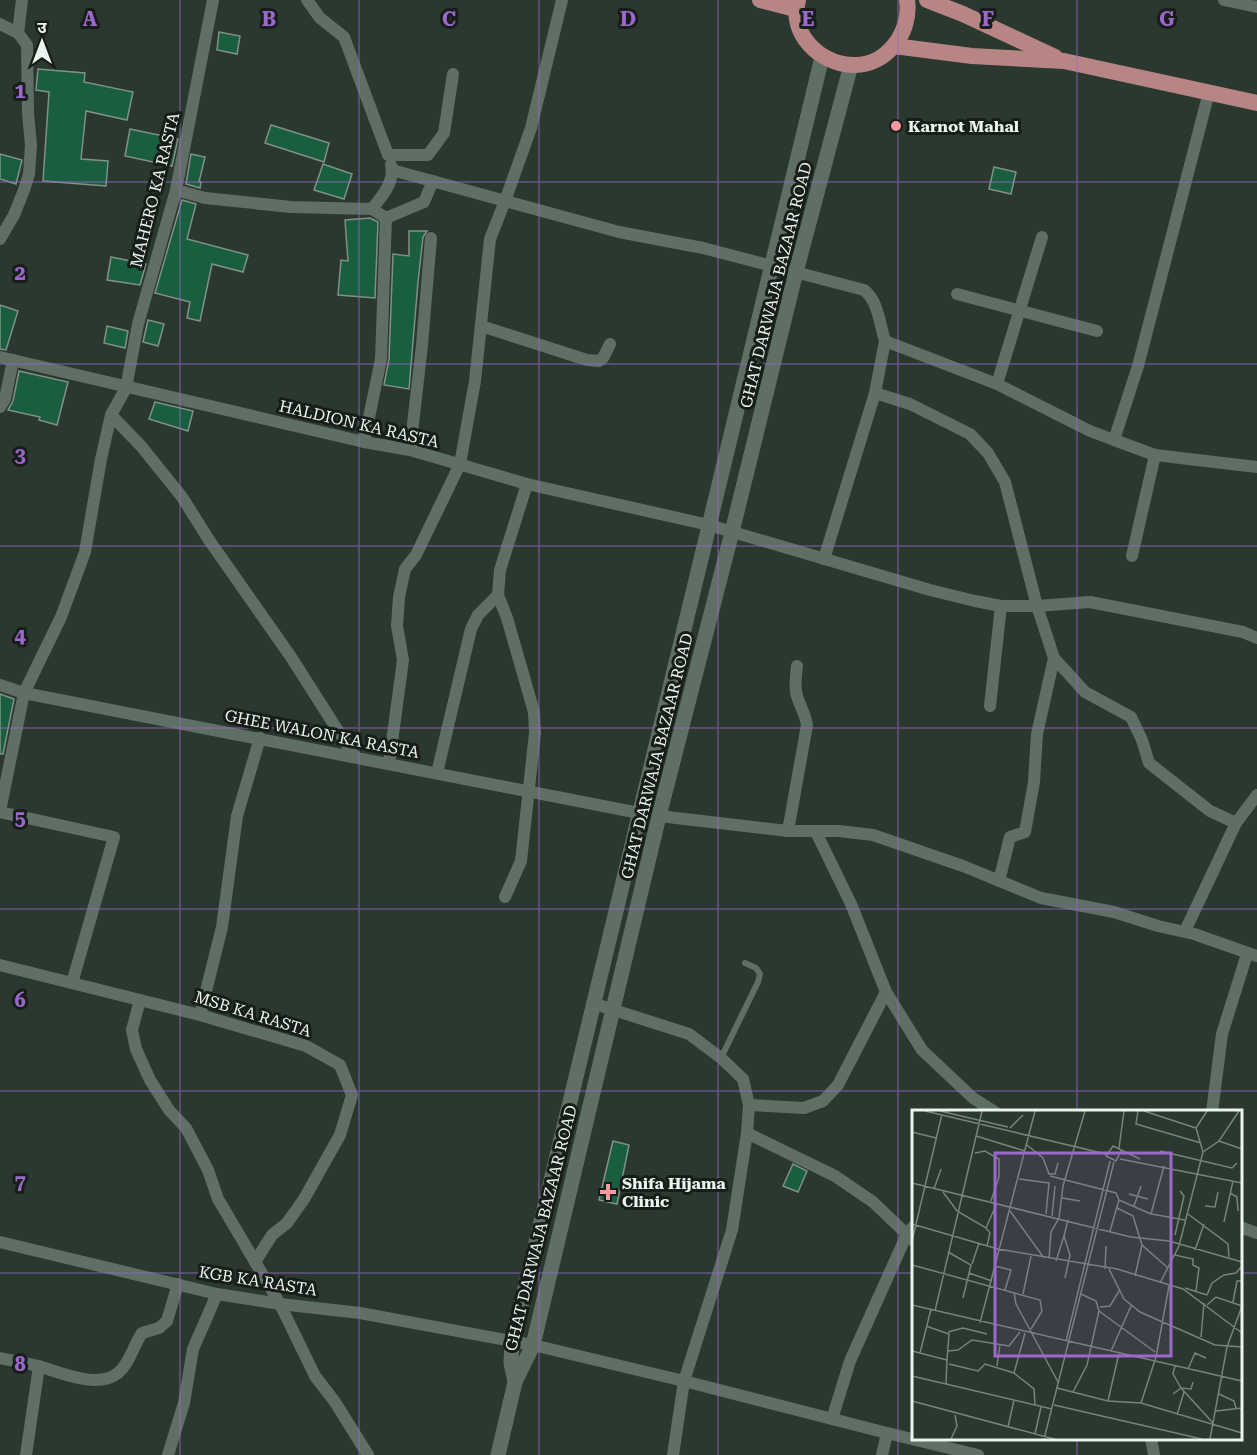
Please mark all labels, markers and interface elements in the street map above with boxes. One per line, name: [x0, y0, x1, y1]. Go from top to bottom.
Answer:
text: A: [83, 7, 98, 31]
text: B: [262, 7, 276, 31]
text: C: [442, 7, 456, 31]
text: D: [620, 7, 636, 31]
text: E: [802, 7, 815, 31]
text: F: [982, 7, 994, 31]
text: G: [1159, 7, 1175, 31]
north arrow: [12, 12, 72, 72]
text: उ: [37, 18, 47, 37]
text: 1: [14, 79, 26, 103]
street label: MAHERO KA RASTA: [127, 110, 184, 269]
place label: Karnot Mahal: [908, 117, 1020, 136]
marker: Karnot Mahal: [889, 119, 903, 133]
street label: GHAT DARWAJA BAZAAR ROAD: [736, 160, 816, 410]
text: 2: [14, 261, 26, 285]
street label: HALDION KA RASTA: [277, 396, 442, 452]
text: 3: [14, 443, 26, 467]
text: 4: [14, 624, 26, 648]
street label: GHAT DARWAJA BAZAAR ROAD: [617, 631, 697, 881]
street label: GHEE WALON KA RASTA: [223, 706, 422, 762]
text: 5: [14, 806, 26, 830]
street label: MSB KA RASTA: [192, 987, 314, 1041]
text: 6: [14, 988, 26, 1012]
street label: GHAT DARWAJA BAZAAR ROAD: [501, 1103, 581, 1353]
inset map: [912, 1110, 1242, 1440]
text: 7: [14, 1170, 26, 1194]
place label: Shifa Hijama Clinic: [622, 1174, 726, 1211]
marker: Shifa Hijama Clinic: [599, 1183, 617, 1201]
street label: KGB KA RASTA: [198, 1262, 319, 1300]
text: 8: [14, 1352, 26, 1376]

